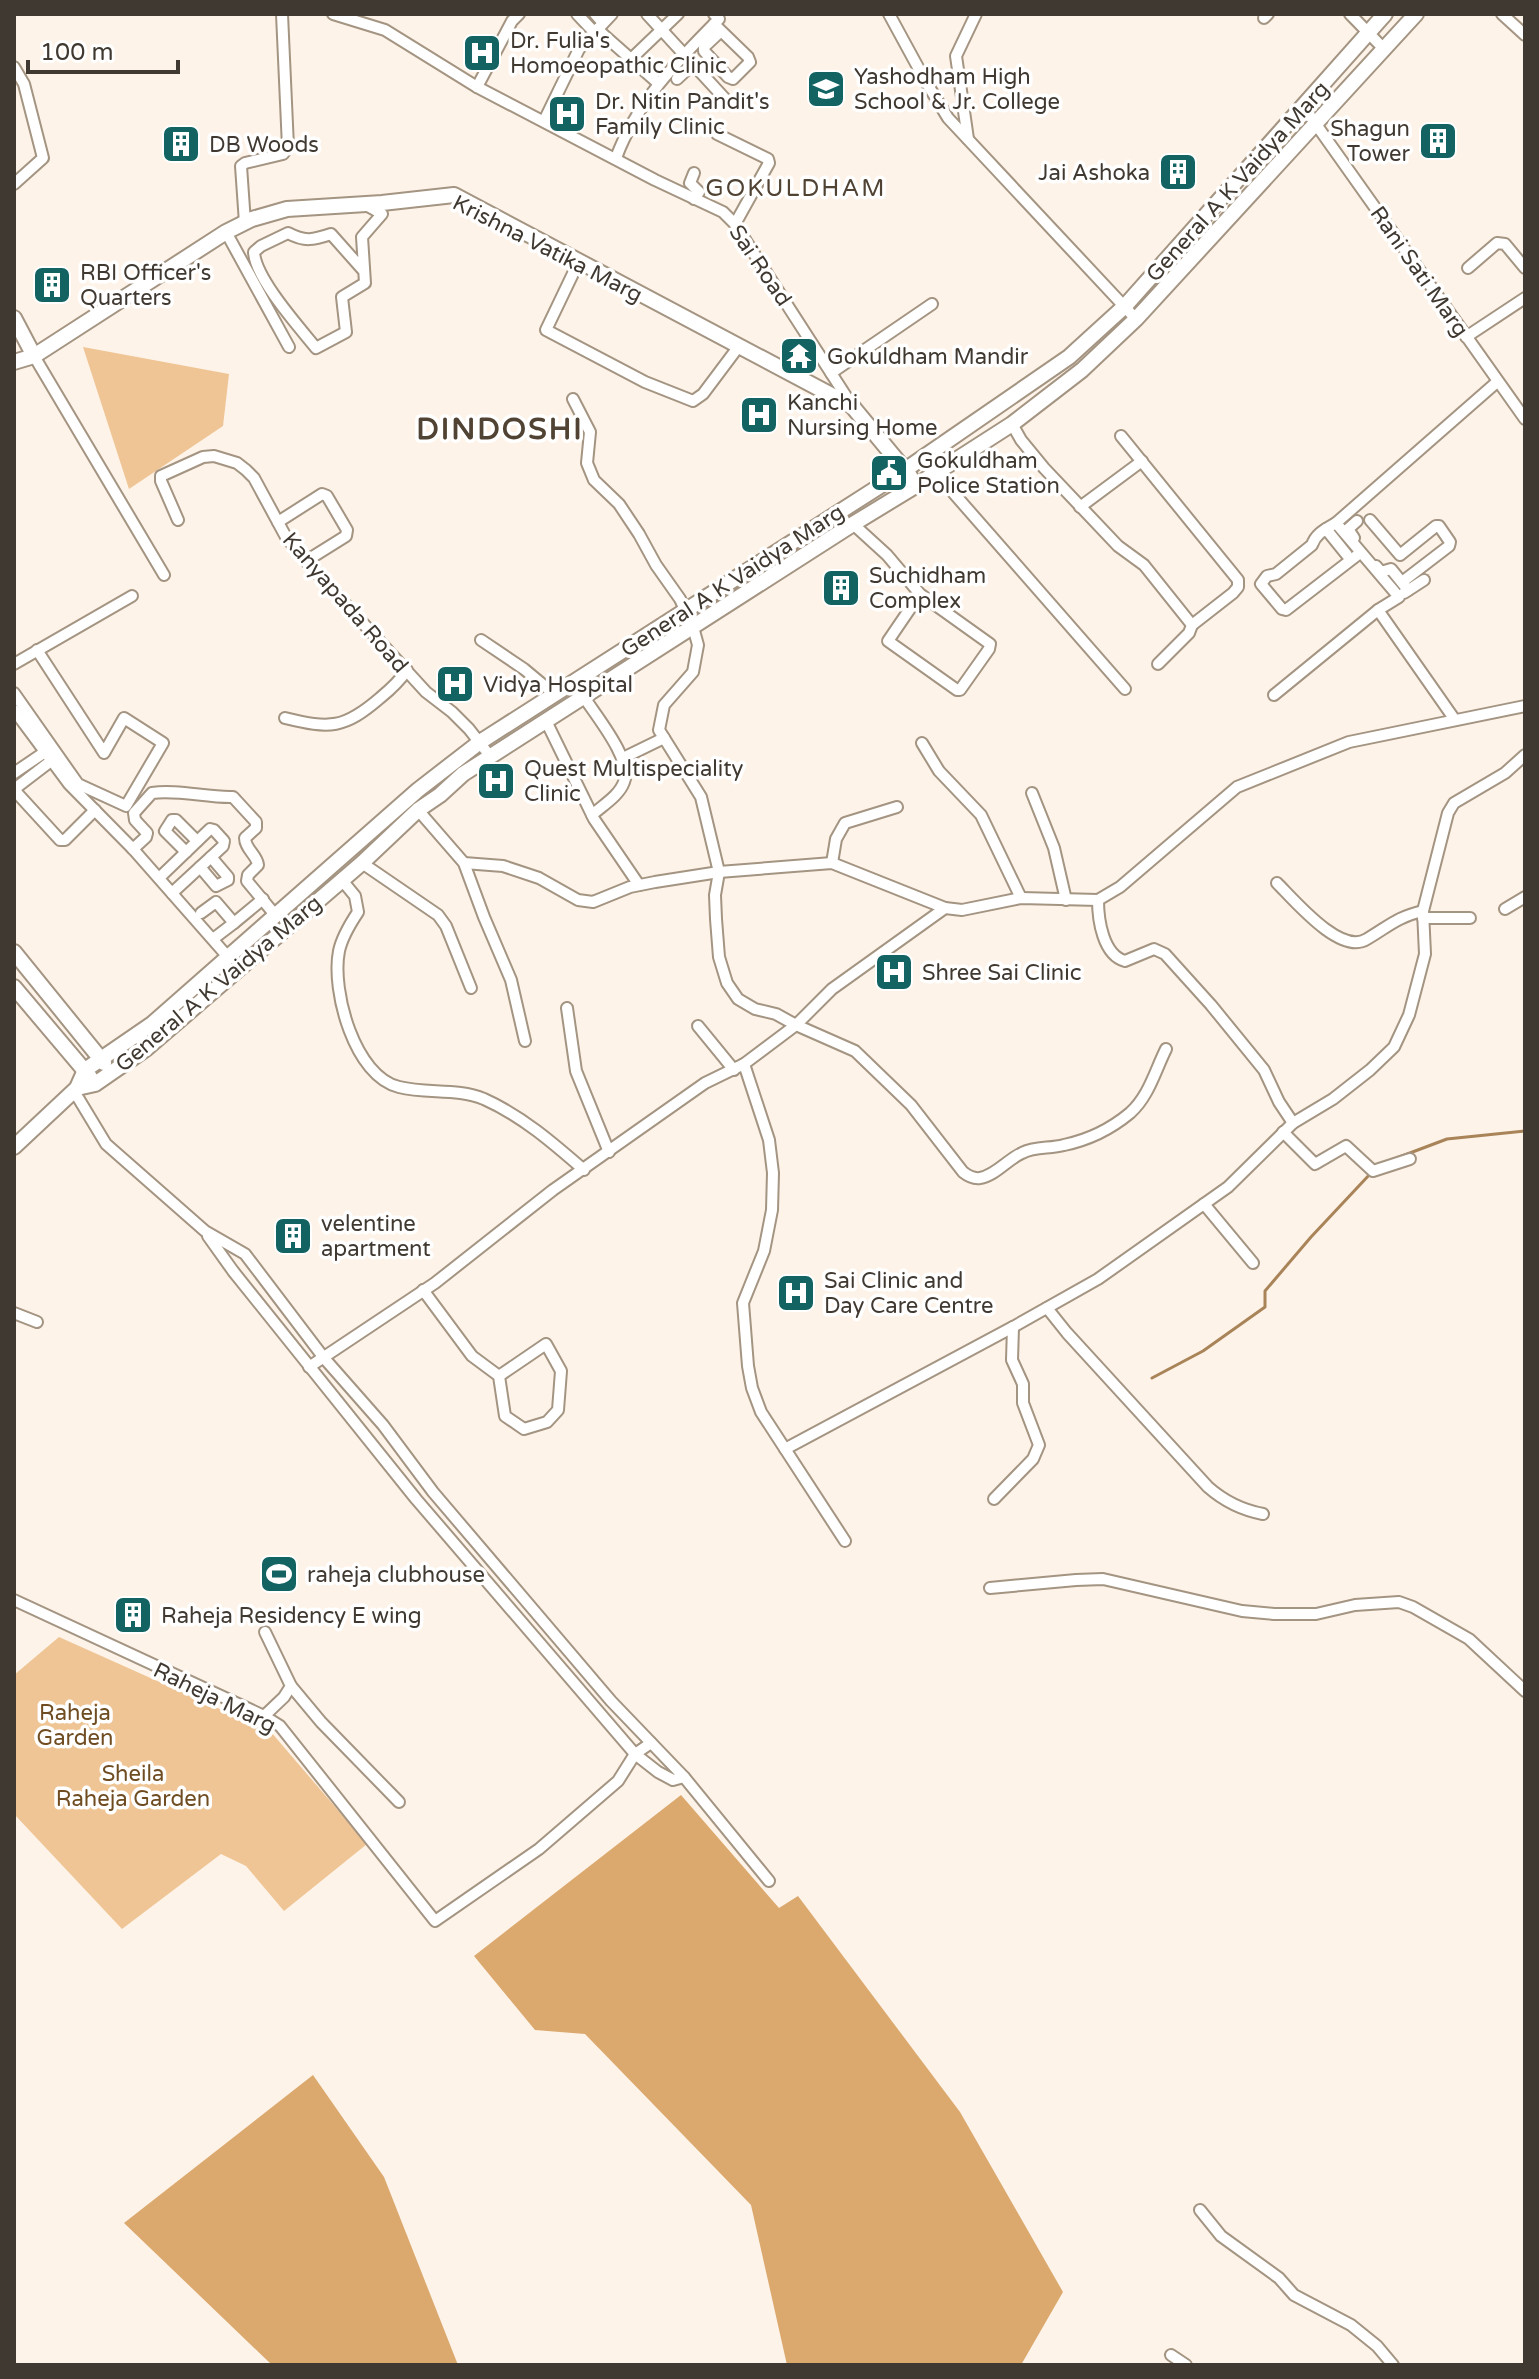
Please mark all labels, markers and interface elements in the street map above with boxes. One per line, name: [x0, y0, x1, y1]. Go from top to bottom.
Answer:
scale bar: [28, 24, 178, 74]
place label: Dr. Fulia's Homoeopathic Clinic: [510, 28, 727, 79]
hospital icon: Dr. Fulia's Homoeopathic Clinic: [461, 32, 503, 74]
text: 100 m: [40, 38, 114, 67]
place label: Yashodham High School & Jr. College: [854, 64, 1060, 115]
school or university icon: Yashodham High School & Jr. College: [805, 68, 847, 110]
street label: General A K Vaidya Marg: [1141, 76, 1335, 287]
place label: Dr. Nitin Pandit's Family Clinic: [595, 89, 770, 140]
hospital icon: Dr. Nitin Pandit's Family Clinic: [546, 93, 588, 135]
place label: Shagun Tower: [1330, 116, 1411, 167]
building icon: Shagun Tower: [1417, 120, 1459, 162]
building icon: DB Woods: [160, 123, 202, 165]
place label: DB Woods: [209, 132, 319, 158]
building icon: Jai Ashoka: [1157, 151, 1199, 193]
place label: Jai Ashoka: [1038, 160, 1150, 186]
district label: GOKULDHAM: [706, 174, 886, 203]
street label: Krishna Vatika Marg: [448, 190, 647, 308]
street label: Rani Sati Marg: [1365, 201, 1474, 342]
street label: Sai Road: [724, 220, 797, 311]
place label: RBI Officer's Quarters: [80, 260, 211, 311]
building icon: RBI Officer's Quarters: [31, 264, 73, 306]
temple icon: Gokuldham Mandir: [778, 335, 820, 377]
place label: Gokuldham Mandir: [827, 344, 1029, 370]
place label: Kanchi Nursing Home: [787, 390, 938, 441]
hospital icon: Kanchi Nursing Home: [738, 394, 780, 436]
district label: DINDOSHI: [416, 411, 584, 448]
place label: Gokuldham Police Station: [917, 448, 1060, 499]
public building icon: Gokuldham Police Station: [868, 452, 910, 494]
street label: General A K Vaidya Marg: [616, 499, 849, 663]
street label: Kanyapada Road: [277, 527, 413, 678]
place label: Suchidham Complex: [869, 563, 986, 614]
building icon: Suchidham Complex: [820, 567, 862, 609]
hospital icon: Vidya Hospital: [434, 663, 476, 705]
place label: Vidya Hospital: [483, 672, 633, 698]
place label: Quest Multispeciality Clinic: [524, 756, 744, 807]
hospital icon: Quest Multispeciality Clinic: [475, 760, 517, 802]
street label: General A K Vaidya Marg: [110, 890, 327, 1078]
hospital icon: Shree Sai Clinic: [873, 951, 915, 993]
place label: Shree Sai Clinic: [922, 960, 1081, 986]
place label: velentine apartment: [321, 1211, 431, 1262]
building icon: velentine apartment: [272, 1215, 314, 1257]
place label: Sai Clinic and Day Care Centre: [824, 1268, 993, 1319]
hospital icon: Sai Clinic and Day Care Centre: [775, 1272, 817, 1314]
sports icon: raheja clubhouse: [258, 1553, 300, 1595]
place label: raheja clubhouse: [307, 1562, 485, 1588]
building icon: Raheja Residency E wing: [112, 1594, 154, 1636]
place label: Raheja Residency E wing: [161, 1603, 422, 1629]
street label: Raheja Marg: [149, 1657, 280, 1739]
park label: Raheja Garden: [37, 1700, 113, 1751]
park label: Sheila Raheja Garden: [56, 1761, 210, 1812]

